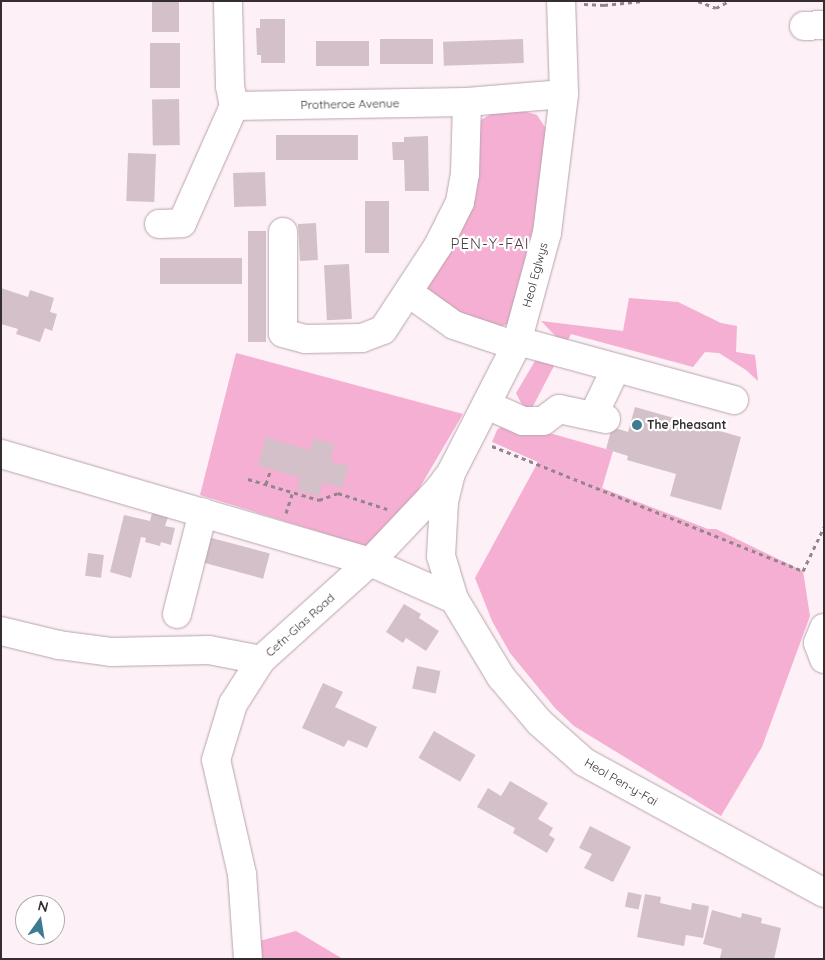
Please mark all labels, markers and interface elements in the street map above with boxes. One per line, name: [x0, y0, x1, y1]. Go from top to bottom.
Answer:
street label: Protheroe Avenue: [300, 96, 400, 112]
district label: PEN-Y-FAI: [449, 235, 531, 253]
street label: Heol Eglwys: [519, 241, 551, 309]
place label: The Pheasant: [647, 418, 726, 432]
marker: The Pheasant: [631, 419, 643, 431]
street label: Cefn-Glas Road: [263, 590, 337, 660]
street label: Heol Pen-y-Fai: [582, 755, 660, 809]
north arrow: [15, 895, 65, 945]
text: N: [36, 896, 50, 916]

